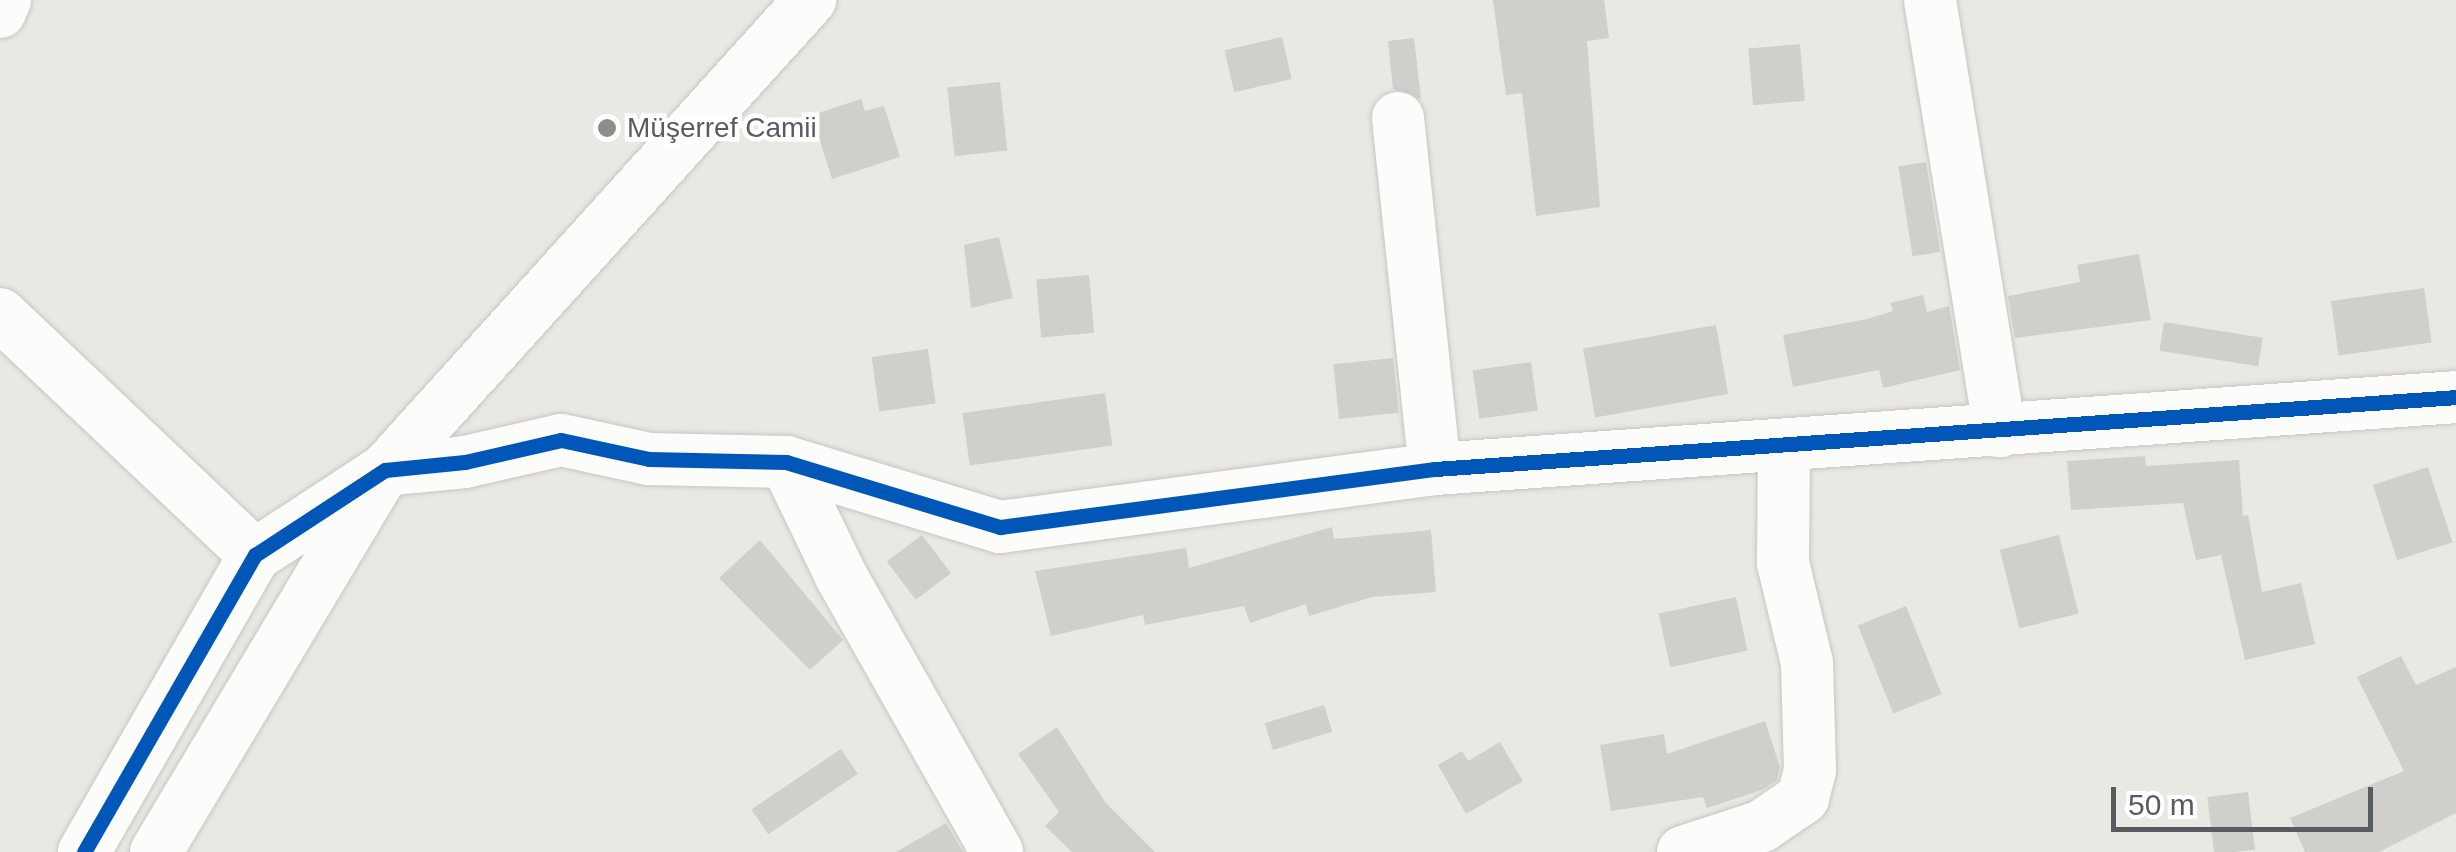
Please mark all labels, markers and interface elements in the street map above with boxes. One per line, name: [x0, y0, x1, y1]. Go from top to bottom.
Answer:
place label: Müşerref Camii: [627, 111, 817, 145]
marker: Müşerref Camii: [596, 117, 618, 139]
scale bar: [2116, 767, 2378, 829]
text: 50 m: [2128, 788, 2195, 821]

